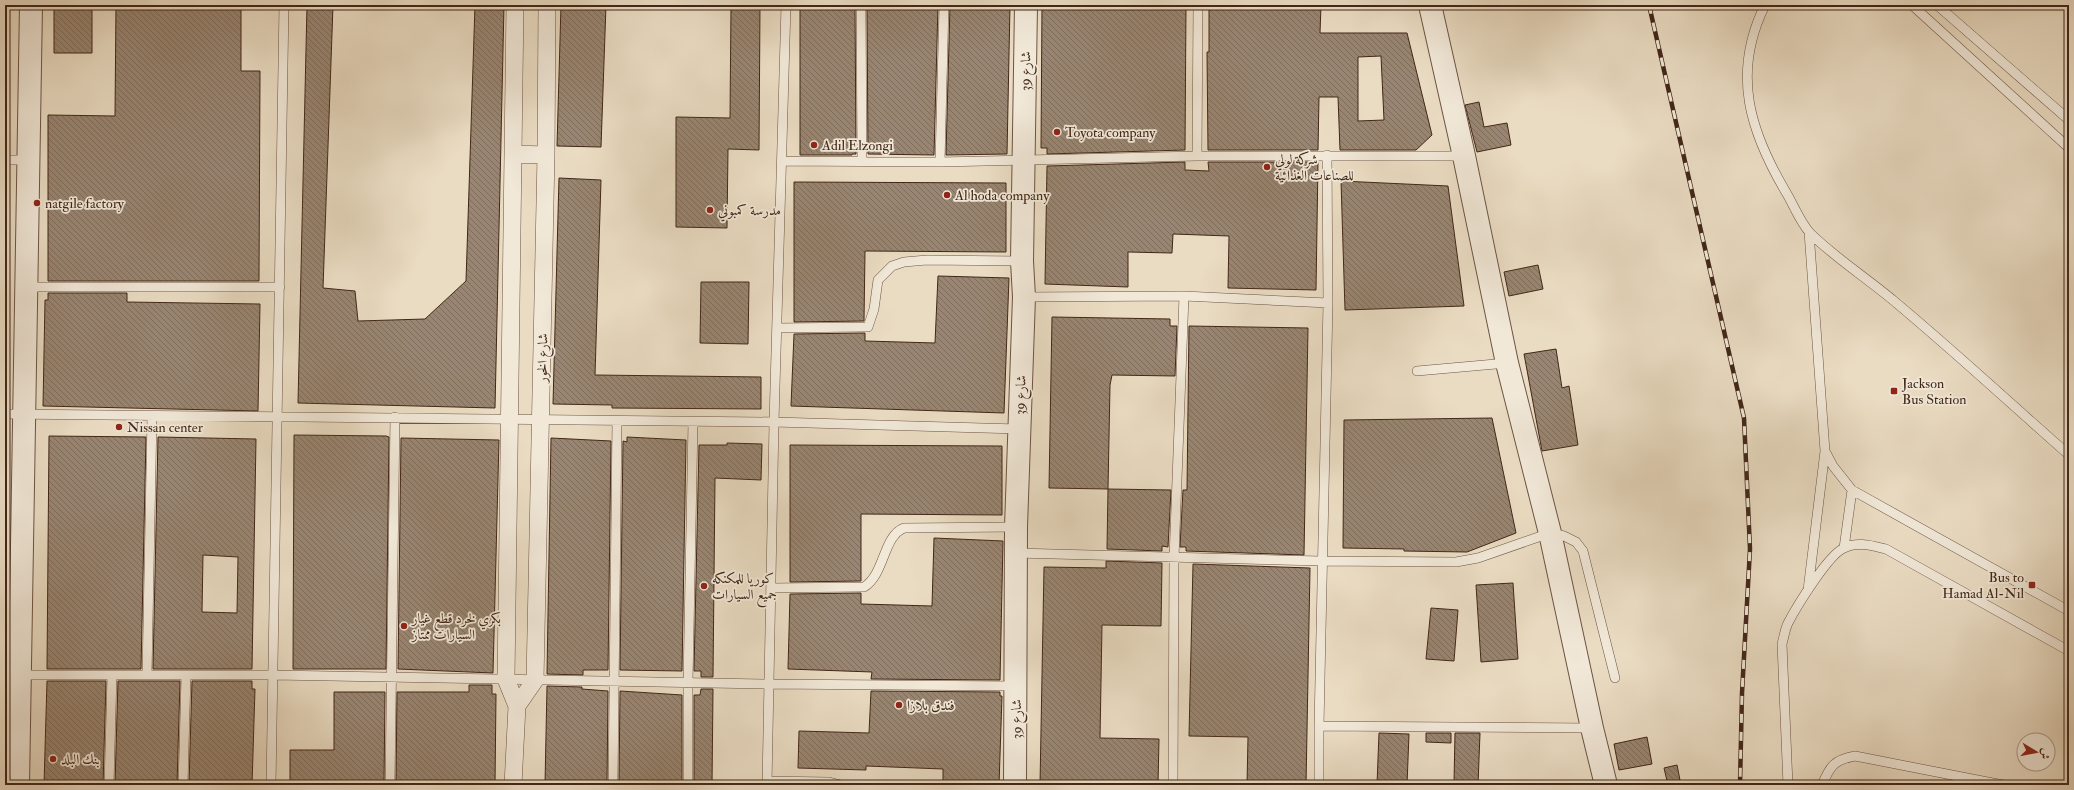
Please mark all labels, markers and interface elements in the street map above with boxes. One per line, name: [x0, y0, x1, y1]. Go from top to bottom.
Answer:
street label: شارع 39: [1017, 51, 1037, 91]
place label: Toyota company: [1065, 124, 1156, 142]
marker: Toyota company: [1052, 127, 1062, 137]
place label: Adil Elzongi: [821, 137, 893, 154]
marker: Adil Elzongi: [809, 140, 819, 150]
place label: شركة لولي للصناعات الغذائية: [1275, 151, 1354, 184]
marker: شركة لولي للصناعات الغذائية: [1262, 162, 1272, 172]
place label: Al hoda company: [954, 187, 1050, 205]
marker: Al hoda company: [942, 190, 952, 200]
place label: natgile factory: [45, 195, 125, 213]
marker: natgile factory: [32, 198, 42, 208]
place label: مدرسة كمبوني: [718, 202, 781, 222]
marker: مدرسة كمبوني: [705, 205, 715, 215]
street label: شارع الخور: [534, 333, 554, 385]
street label: شارع 39: [1011, 375, 1033, 415]
place label: Jackson Bus Station: [1901, 375, 1966, 408]
marker: Jackson Bus Station: [1889, 386, 1899, 396]
place label: Nissan center: [127, 419, 204, 436]
marker: Nissan center: [114, 422, 124, 432]
place label: Bus to Hamad Al-Nil: [1942, 569, 2024, 602]
place label: كوريا للمكنكه جميع السيارات: [712, 570, 777, 608]
marker: Bus to Hamad Al-Nil: [2027, 580, 2037, 590]
marker: كوريا للمكنكه جميع السيارات: [699, 581, 709, 591]
place label: بكري لخرد قطع غيار السيارات ممتاز: [410, 610, 501, 643]
marker: بكري لخرد قطع غيار السيارات ممتاز: [399, 621, 409, 631]
place label: فندق بلازا: [907, 697, 955, 714]
street label: شارع 39: [1008, 699, 1028, 739]
marker: فندق بلازا: [894, 700, 904, 710]
north arrow: [2016, 732, 2056, 772]
text: ش: [2038, 747, 2053, 760]
place label: بنك البلد: [61, 751, 100, 768]
marker: بنك البلد: [48, 754, 58, 764]

